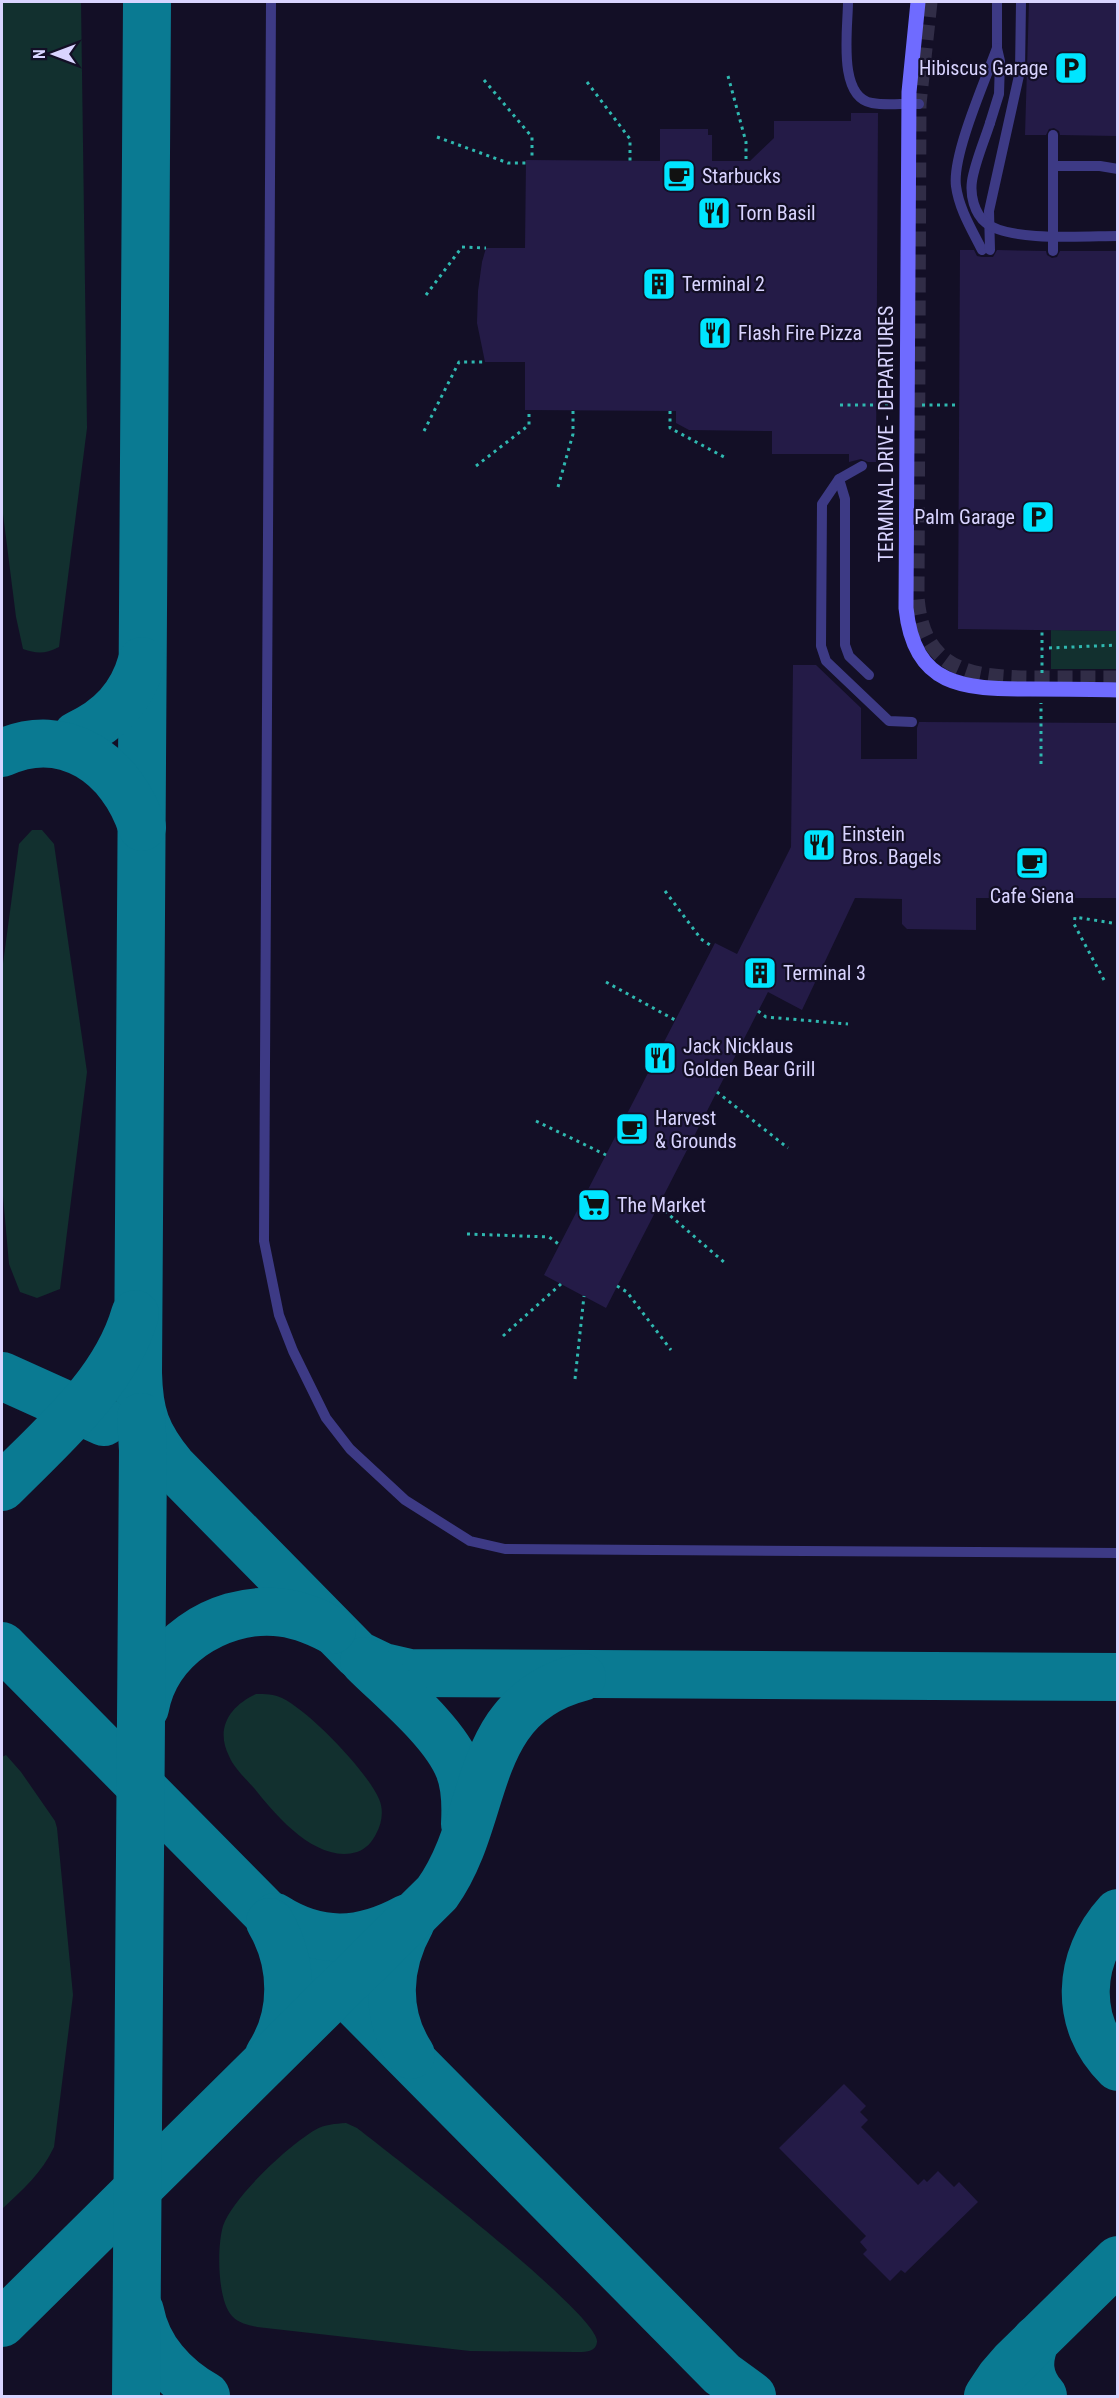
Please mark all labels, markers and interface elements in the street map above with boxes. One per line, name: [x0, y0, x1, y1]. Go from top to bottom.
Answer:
north arrow: [24, 24, 84, 84]
text: N: [30, 49, 49, 59]
parking icon: Hibiscus Garage: [1053, 50, 1089, 86]
place label: Hibiscus Garage: [919, 56, 1048, 80]
cafe icon: Starbucks: [661, 158, 697, 194]
place label: Starbucks: [702, 164, 781, 188]
restaurant icon: Torn Basil: [696, 195, 732, 231]
place label: Torn Basil: [737, 201, 816, 225]
building icon: Terminal 2: [641, 266, 677, 302]
place label: Terminal 2: [682, 272, 765, 296]
street label: TERMINAL DRIVE - DEPARTURES: [874, 306, 898, 562]
restaurant icon: Flash Fire Pizza: [697, 315, 733, 351]
place label: Flash Fire Pizza: [738, 321, 862, 345]
parking icon: Palm Garage: [1020, 499, 1056, 535]
place label: Palm Garage: [914, 505, 1015, 529]
place label: Einstein Bros. Bagels: [842, 822, 941, 869]
restaurant icon: Einstein Bros. Bagels: [801, 827, 837, 863]
cafe icon: Cafe Siena: [1014, 845, 1050, 881]
place label: Cafe Siena: [990, 884, 1074, 908]
building icon: Terminal 3: [742, 955, 778, 991]
place label: Terminal 3: [783, 961, 866, 985]
place label: Jack Nicklaus Golden Bear Grill: [683, 1034, 815, 1081]
restaurant icon: Jack Nicklaus Golden Bear Grill: [642, 1040, 678, 1076]
place label: Harvest & Grounds: [655, 1106, 737, 1153]
cafe icon: Harvest & Grounds: [614, 1111, 650, 1147]
supermarket icon: The Market: [576, 1187, 612, 1223]
place label: The Market: [617, 1193, 706, 1217]

